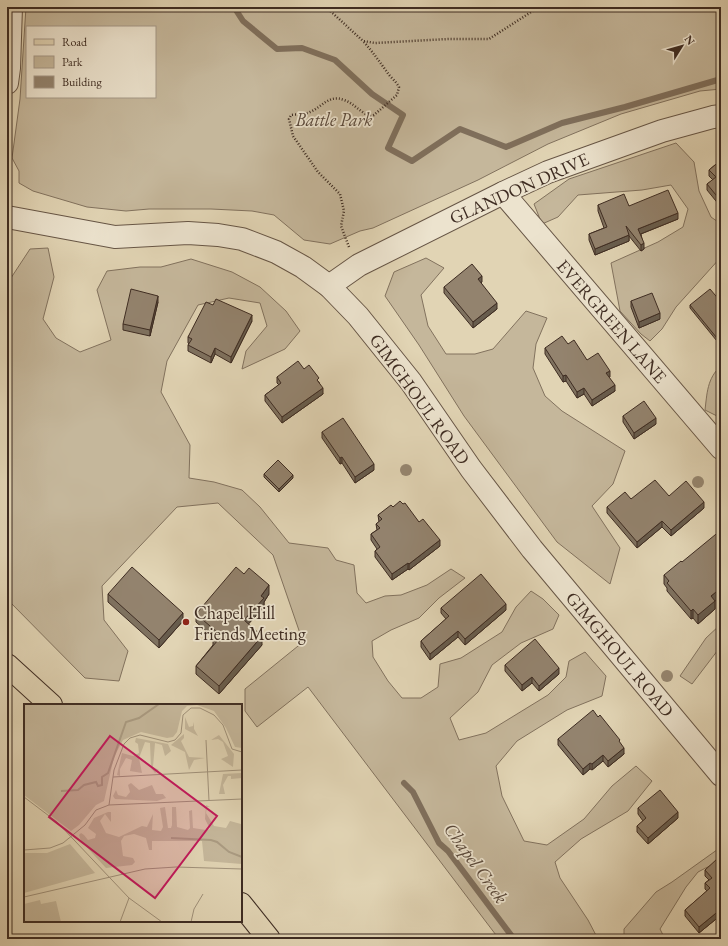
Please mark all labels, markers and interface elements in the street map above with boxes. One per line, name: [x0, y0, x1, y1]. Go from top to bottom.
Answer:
legend: [26, 26, 156, 98]
north arrow: [662, 26, 702, 66]
text: N: [682, 32, 698, 48]
text: Road: [62, 34, 88, 50]
text: Park: [62, 54, 83, 70]
text: Building: [62, 74, 103, 90]
park label: Battle Park: [294, 108, 373, 131]
street label: GLANDON DRIVE: [446, 147, 592, 229]
street label: EVERGREEN LANE: [552, 254, 672, 388]
street label: GIMGHOUL ROAD: [365, 329, 475, 469]
street label: GIMGHOUL ROAD: [561, 587, 679, 721]
place label: Chapel Hill Friends Meeting: [194, 601, 306, 645]
marker: Chapel Hill Friends Meeting: [181, 617, 191, 627]
inset map: [24, 704, 242, 922]
water label: Chapel Creek: [438, 818, 514, 909]

